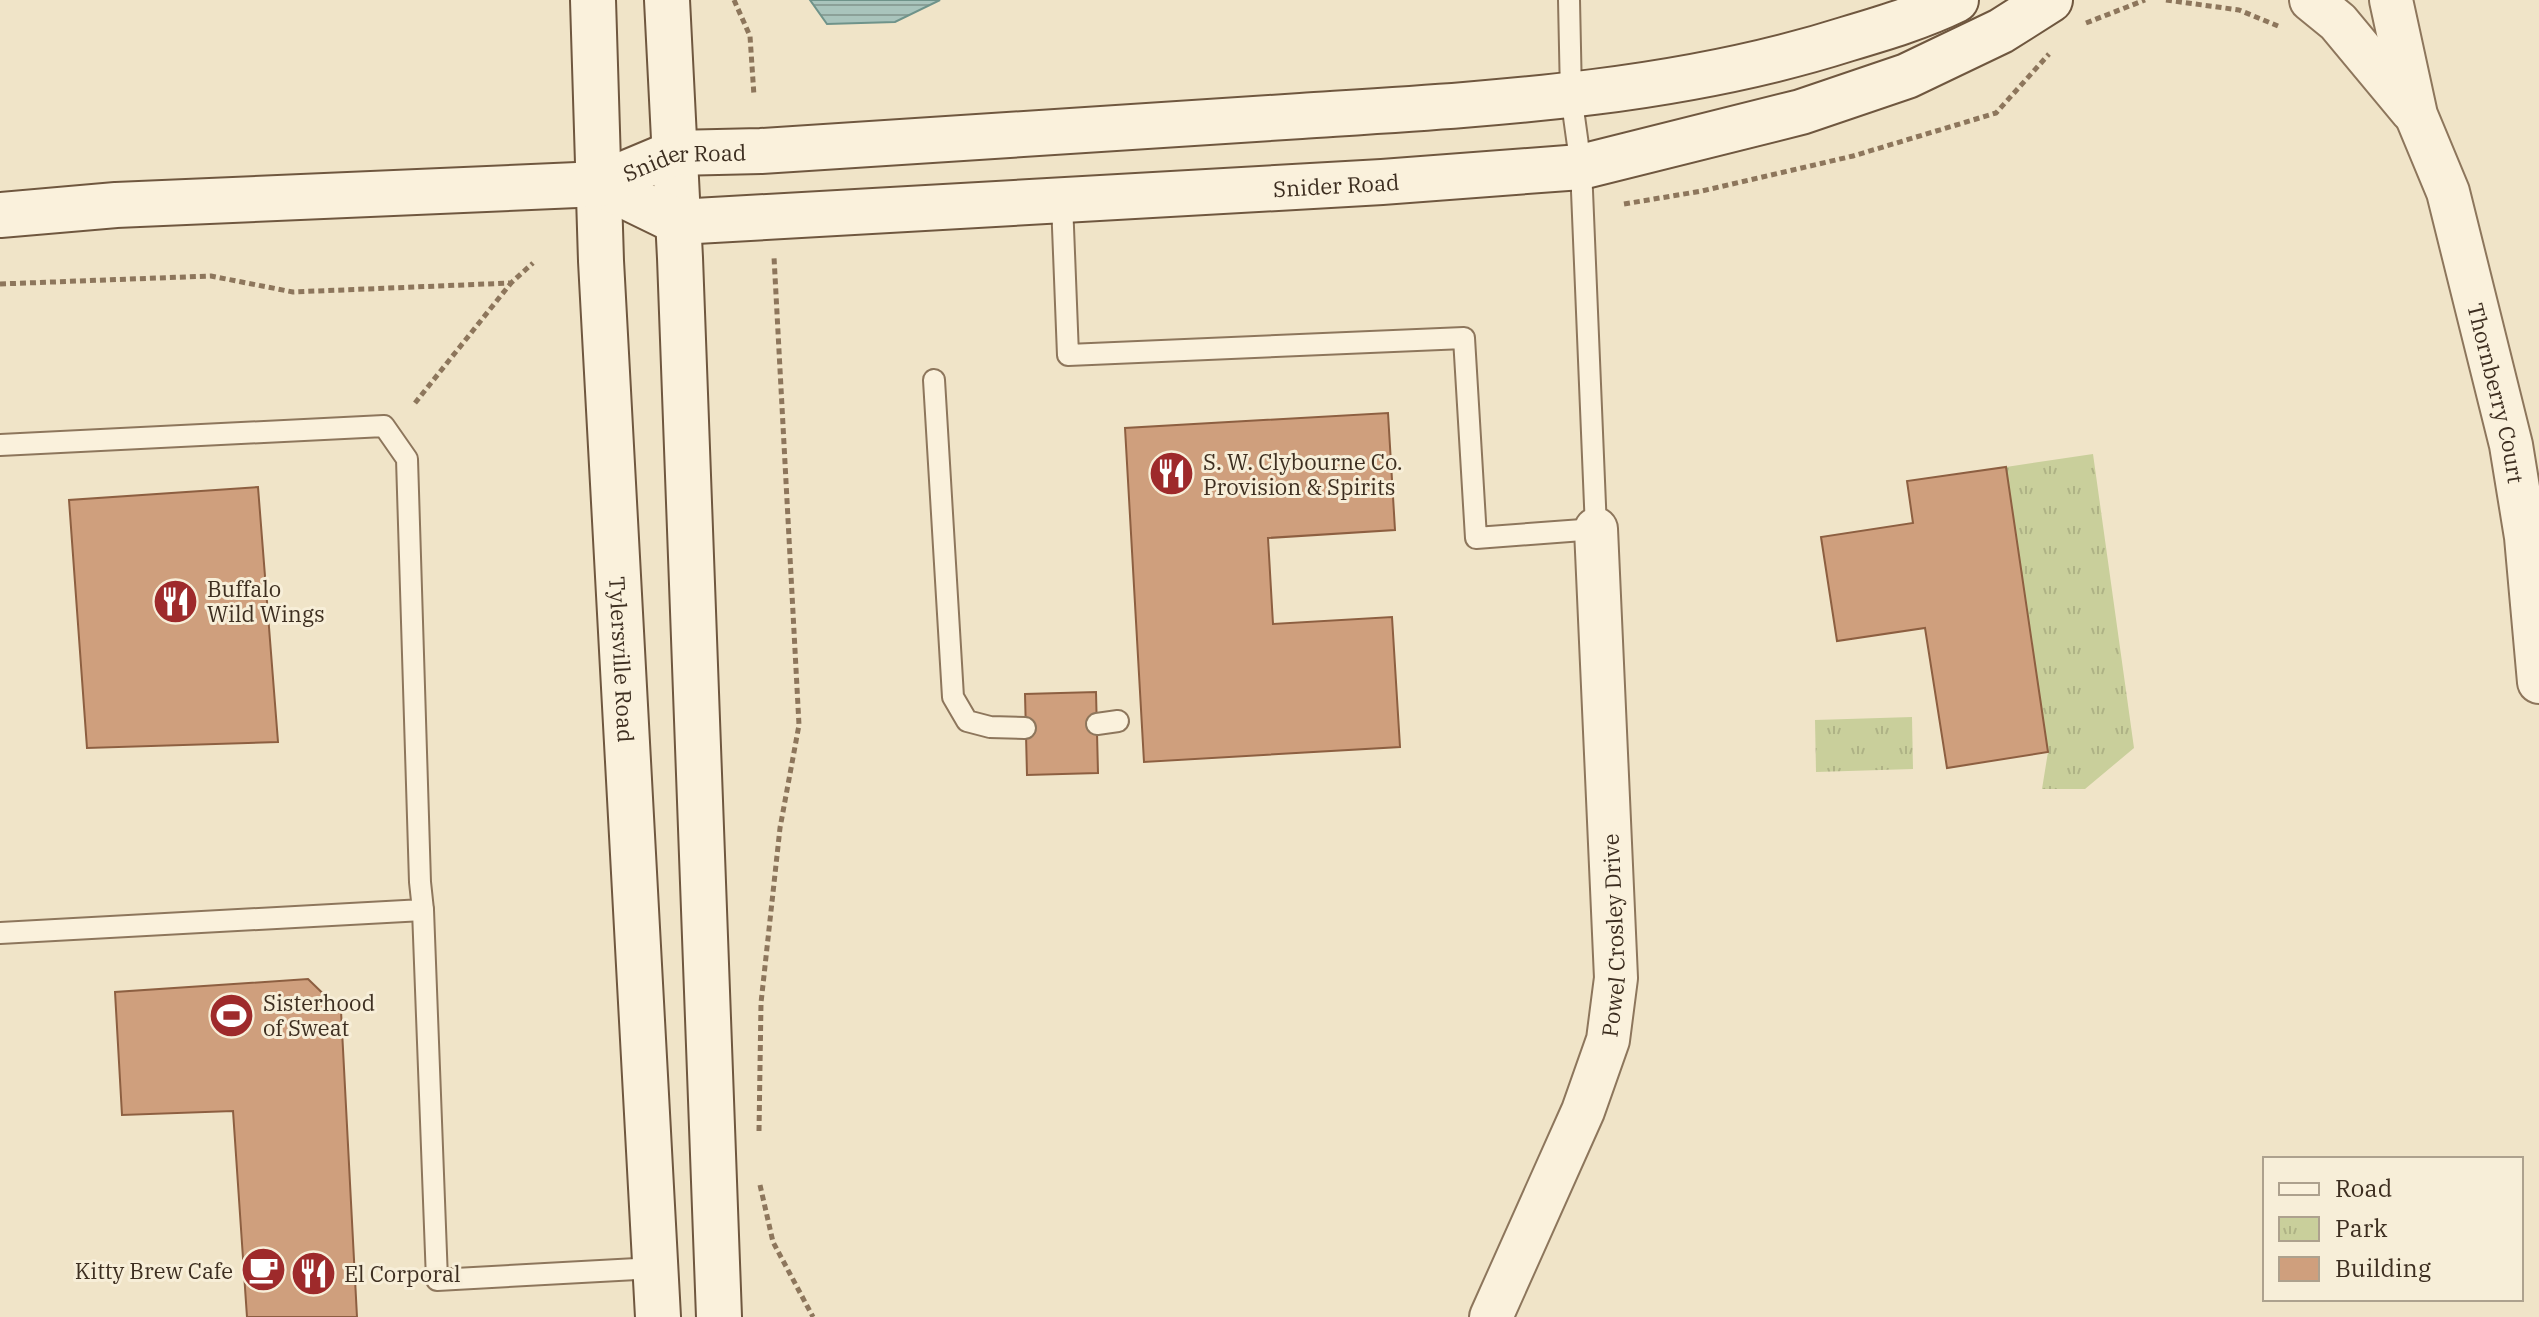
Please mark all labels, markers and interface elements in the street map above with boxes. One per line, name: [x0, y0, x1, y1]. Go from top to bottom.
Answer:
street label: Snider Road: [618, 137, 746, 187]
street label: Snider Road: [1272, 166, 1400, 203]
street label: Thornberry Court: [2462, 300, 2532, 485]
place label: S. W. Clybourne Co. Provision & Spirits: [1203, 447, 1403, 501]
restaurant icon: S. W. Clybourne Co. Provision & Spirits: [1148, 450, 1196, 498]
place label: Buffalo Wild Wings: [207, 574, 325, 628]
street label: Tylersville Road: [604, 576, 641, 743]
restaurant icon: Buffalo Wild Wings: [152, 577, 200, 625]
street label: Powel Crosley Drive: [1594, 833, 1631, 1039]
place label: Sisterhood of Sweat: [263, 988, 375, 1042]
sports icon: Sisterhood of Sweat: [208, 991, 256, 1039]
legend: [2263, 1157, 2523, 1301]
text: Road: [2335, 1172, 2392, 1204]
text: Park: [2335, 1212, 2387, 1244]
cafe icon: Kitty Brew Cafe: [240, 1246, 288, 1294]
restaurant icon: El Corporal: [289, 1249, 337, 1297]
text: Building: [2335, 1252, 2431, 1284]
place label: Kitty Brew Cafe: [75, 1256, 233, 1285]
place label: El Corporal: [344, 1259, 461, 1288]

